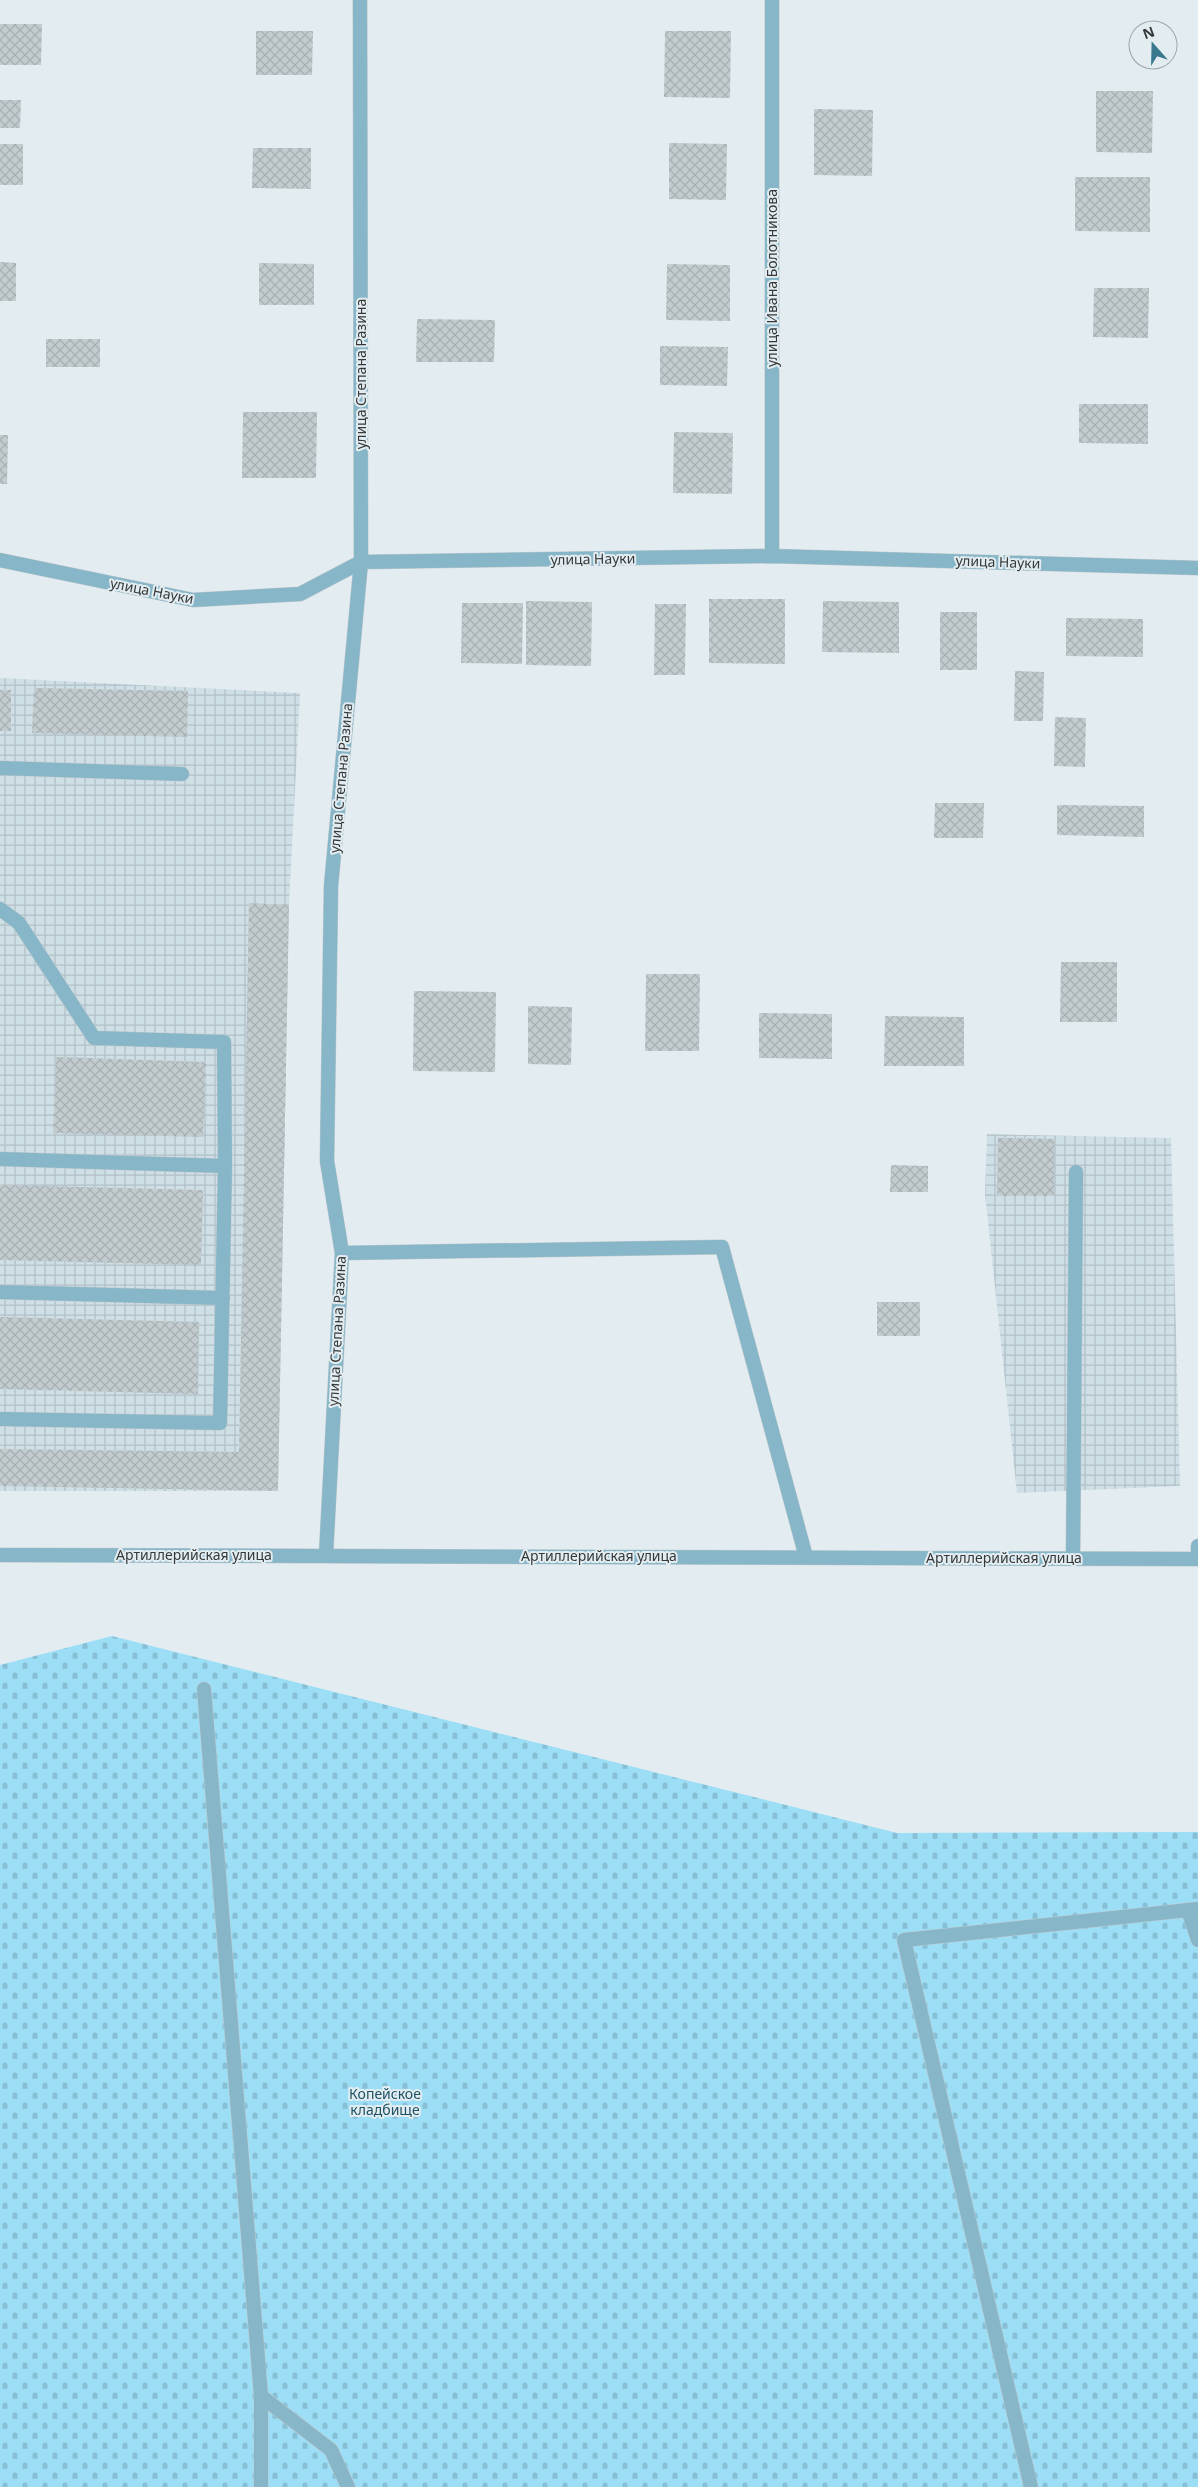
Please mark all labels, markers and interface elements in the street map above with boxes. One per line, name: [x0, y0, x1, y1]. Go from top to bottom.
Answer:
north arrow: [1128, 20, 1178, 70]
text: N: [1140, 21, 1157, 43]
street label: улица Ивана Болотникова: [762, 189, 781, 367]
street label: улица Степана Разина: [351, 299, 370, 449]
street label: улица Науки: [551, 548, 635, 569]
street label: улица Науки: [955, 551, 1041, 572]
street label: улица Науки: [109, 573, 195, 608]
street label: улица Степана Разина: [324, 702, 357, 854]
street label: улица Степана Разина: [323, 1255, 350, 1407]
street label: Артиллерийская улица: [116, 1545, 272, 1564]
street label: Артиллерийская улица: [521, 1546, 677, 1565]
street label: Артиллерийская улица: [926, 1548, 1082, 1567]
park label: Копейское кладбище: [349, 2084, 421, 2119]

